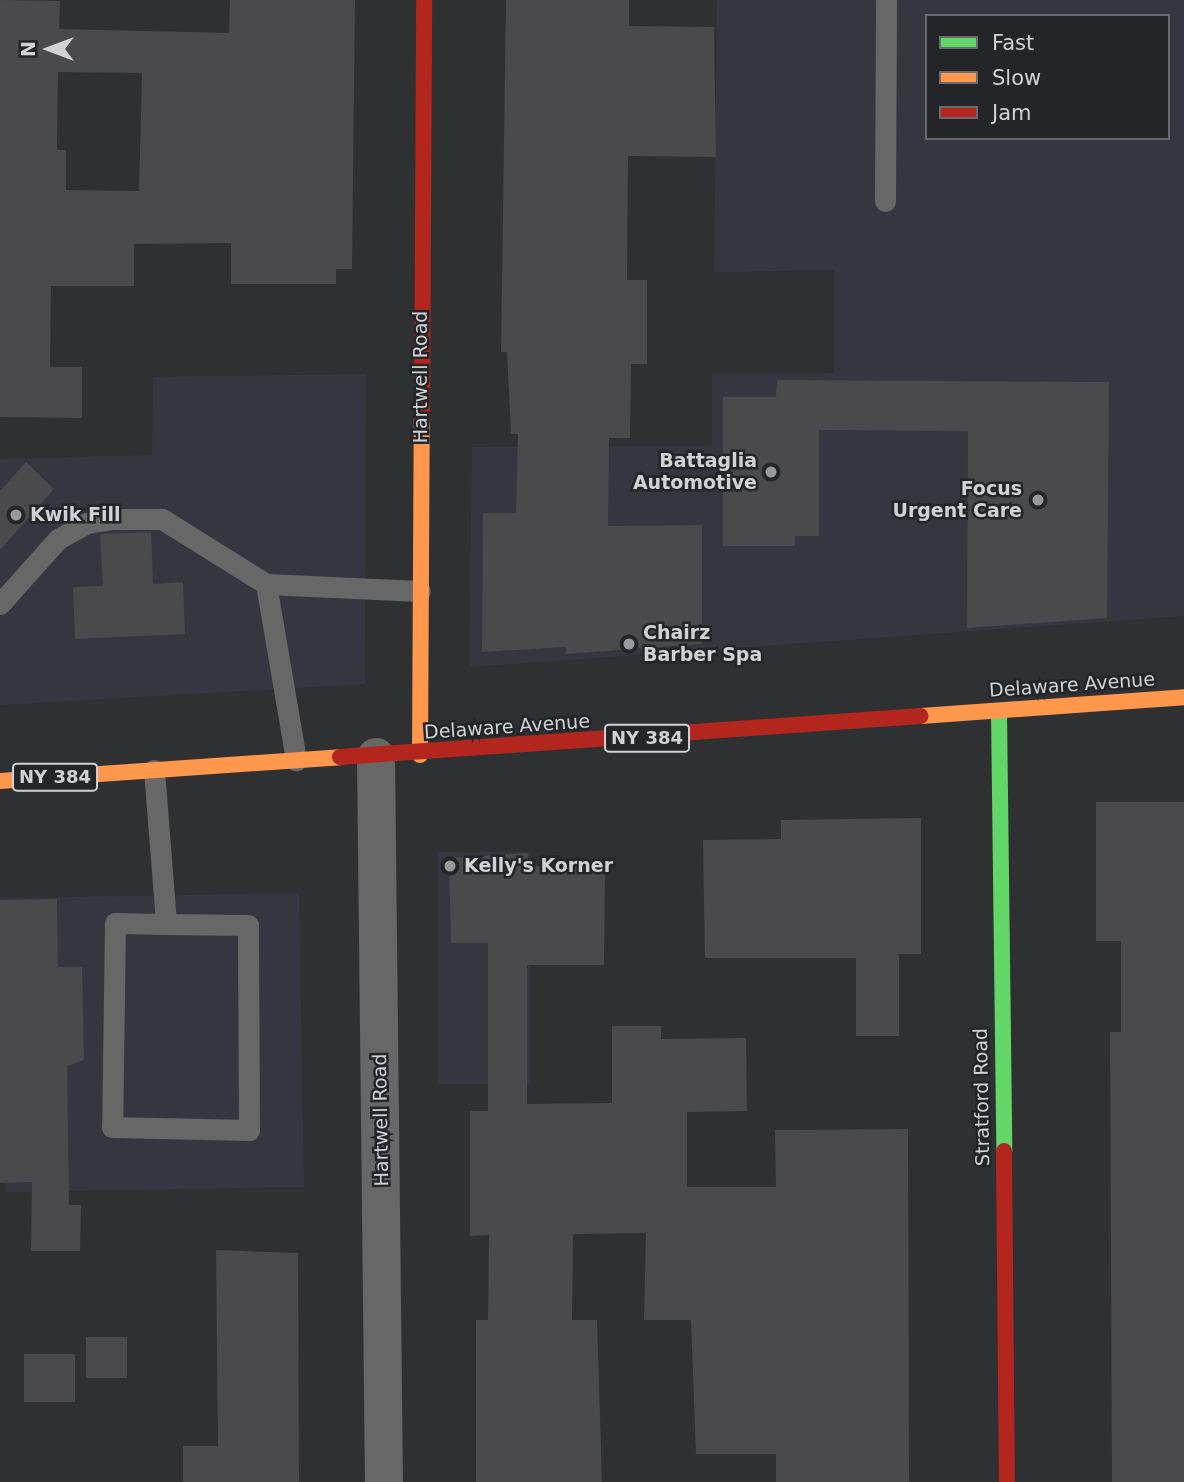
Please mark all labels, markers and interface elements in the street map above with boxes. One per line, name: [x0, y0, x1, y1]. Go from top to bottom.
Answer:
north arrow: [14, 14, 84, 84]
legend: [925, 14, 1170, 140]
text: Fast: [992, 31, 1034, 55]
text: N: [17, 41, 39, 57]
text: Slow: [992, 66, 1041, 90]
text: Jam: [992, 101, 1032, 125]
street label: Hartwell Road: [410, 311, 432, 443]
place label: Battaglia Automotive: [633, 450, 757, 494]
marker: Battaglia Automotive: [763, 464, 779, 480]
place label: Focus Urgent Care: [892, 478, 1022, 522]
marker: Focus Urgent Care: [1028, 490, 1048, 510]
place label: Kwik Fill: [30, 504, 121, 526]
marker: Kwik Fill: [8, 507, 24, 523]
place label: Chairz Barber Spa: [643, 622, 762, 666]
marker: Chairz Barber Spa: [621, 636, 637, 652]
street label: Delaware Avenue: [988, 668, 1156, 702]
street label: Delaware Avenue: [423, 710, 591, 744]
road number: NY 384: [603, 724, 691, 752]
road number: NY 384: [11, 762, 99, 792]
place label: Kelly's Korner: [464, 855, 613, 877]
marker: Kelly's Korner: [442, 858, 458, 874]
street label: Stratford Road: [969, 1028, 995, 1166]
street label: Hartwell Road: [368, 1053, 394, 1187]

